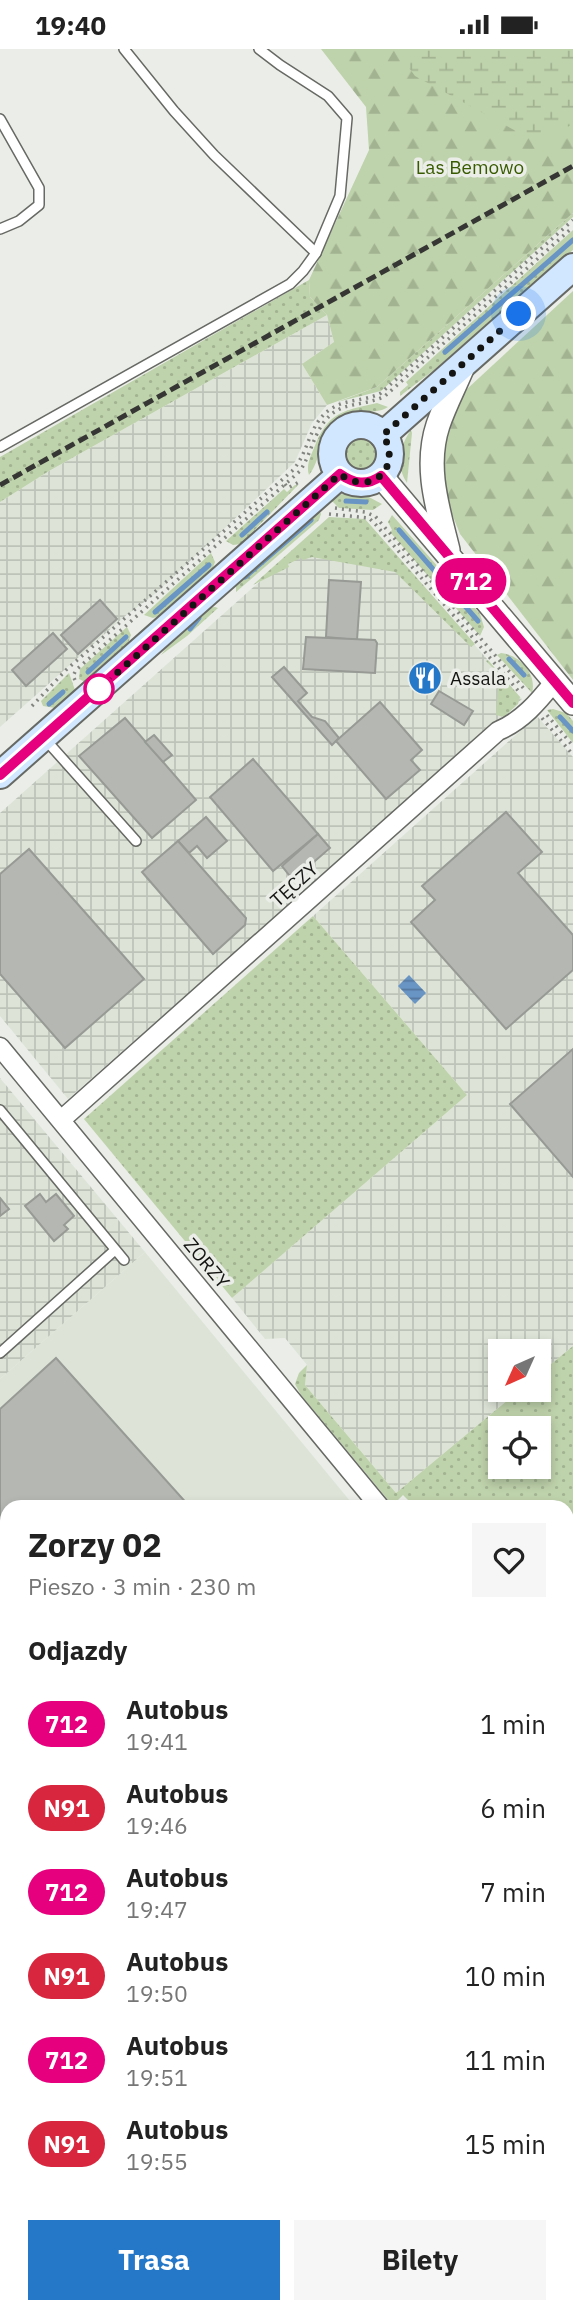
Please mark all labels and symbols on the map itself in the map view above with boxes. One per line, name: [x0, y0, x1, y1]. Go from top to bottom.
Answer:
park label: Las Bemowo: [416, 155, 524, 179]
your location: [501, 296, 536, 331]
line badge: 712: [431, 558, 511, 604]
restaurant icon: Assala: [406, 659, 444, 697]
place label: Assala: [450, 666, 506, 690]
unlabelled marker: [84, 674, 114, 704]
street label: TĘCZY: [265, 856, 323, 912]
street label: ZORZY: [179, 1233, 236, 1294]
north arrow: [488, 1339, 551, 1402]

